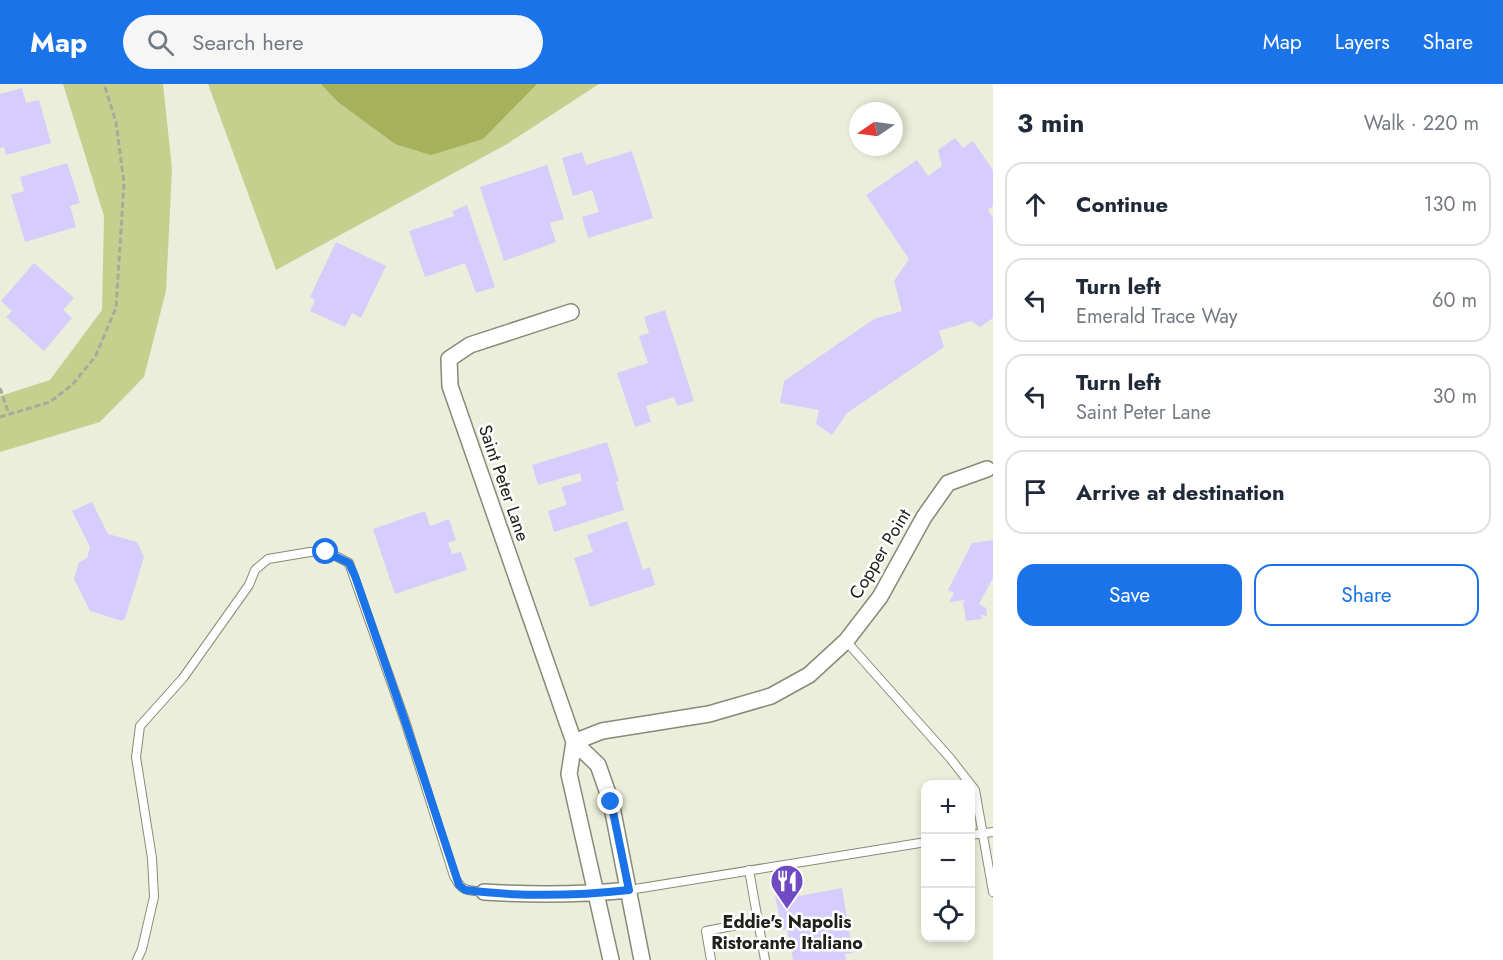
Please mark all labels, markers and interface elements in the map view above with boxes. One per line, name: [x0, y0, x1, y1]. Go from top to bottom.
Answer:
search box: [123, 15, 543, 69]
text: Map: [30, 22, 87, 63]
icon: search: [144, 26, 177, 59]
text: Search here: [192, 26, 304, 58]
text: Map: [1263, 27, 1302, 57]
text: Layers: [1335, 27, 1390, 57]
text: Share: [1423, 27, 1473, 57]
north arrow: [849, 102, 903, 156]
text: 3 min: [1017, 104, 1084, 142]
text: Walk · 220 m: [1364, 109, 1479, 138]
icon: ahead: [1019, 188, 1052, 221]
text: Continue: [1076, 188, 1168, 220]
text: 130 m: [1423, 190, 1477, 219]
text: Turn left: [1076, 270, 1161, 302]
icon: left: [1019, 284, 1052, 317]
text: 60 m: [1432, 286, 1477, 315]
text: Emerald Trace Way: [1076, 302, 1238, 331]
text: Turn left: [1076, 366, 1161, 398]
icon: left: [1019, 380, 1052, 413]
text: 30 m: [1432, 382, 1477, 411]
text: Saint Peter Lane: [1076, 398, 1211, 427]
street label: Saint Peter Lane: [472, 421, 536, 545]
icon: arrive: [1019, 476, 1052, 509]
text: Arrive at destination: [1076, 476, 1285, 508]
street label: Copper Point: [843, 503, 918, 604]
route start: [312, 538, 338, 564]
button: Save: [1017, 564, 1242, 626]
button: Share: [1254, 564, 1479, 626]
map controls: [921, 780, 975, 942]
button: +: [921, 780, 975, 834]
route end: [597, 788, 623, 814]
button: −: [921, 834, 975, 888]
restaurant icon: Eddie's Napolis Ristorante Italiano: [769, 863, 805, 910]
button: locate: [921, 888, 975, 942]
place label: Eddie's Napolis Ristorante Italiano: [711, 909, 863, 956]

